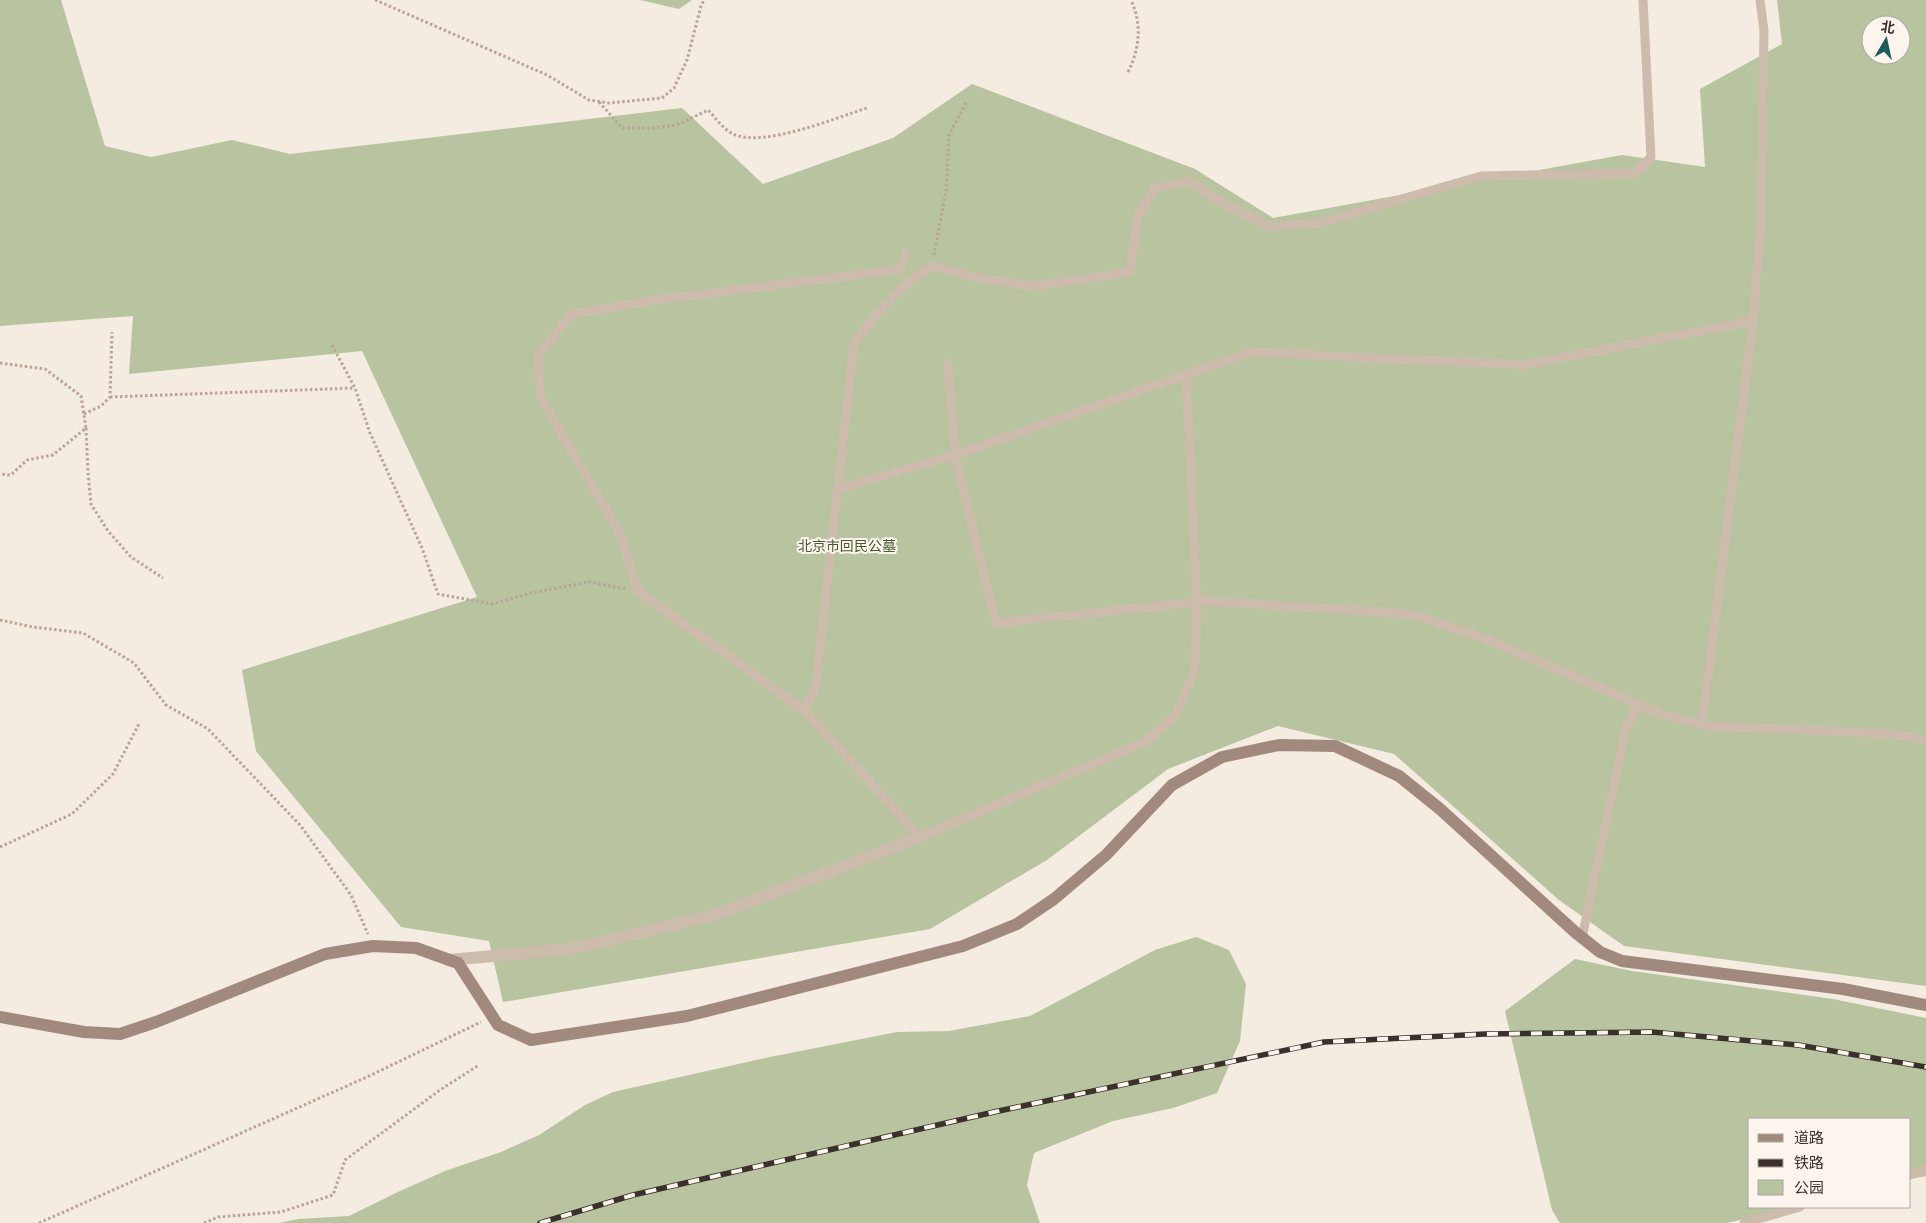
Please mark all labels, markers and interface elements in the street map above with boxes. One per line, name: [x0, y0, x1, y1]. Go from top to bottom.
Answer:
north arrow: [1861, 15, 1911, 65]
text: 北: [1880, 18, 1896, 37]
park label: 北京市回民公墓: [798, 538, 896, 555]
legend: [1748, 1118, 1911, 1208]
text: 道路: [1794, 1129, 1824, 1147]
text: 铁路: [1794, 1154, 1824, 1172]
text: 公园: [1794, 1179, 1824, 1197]

